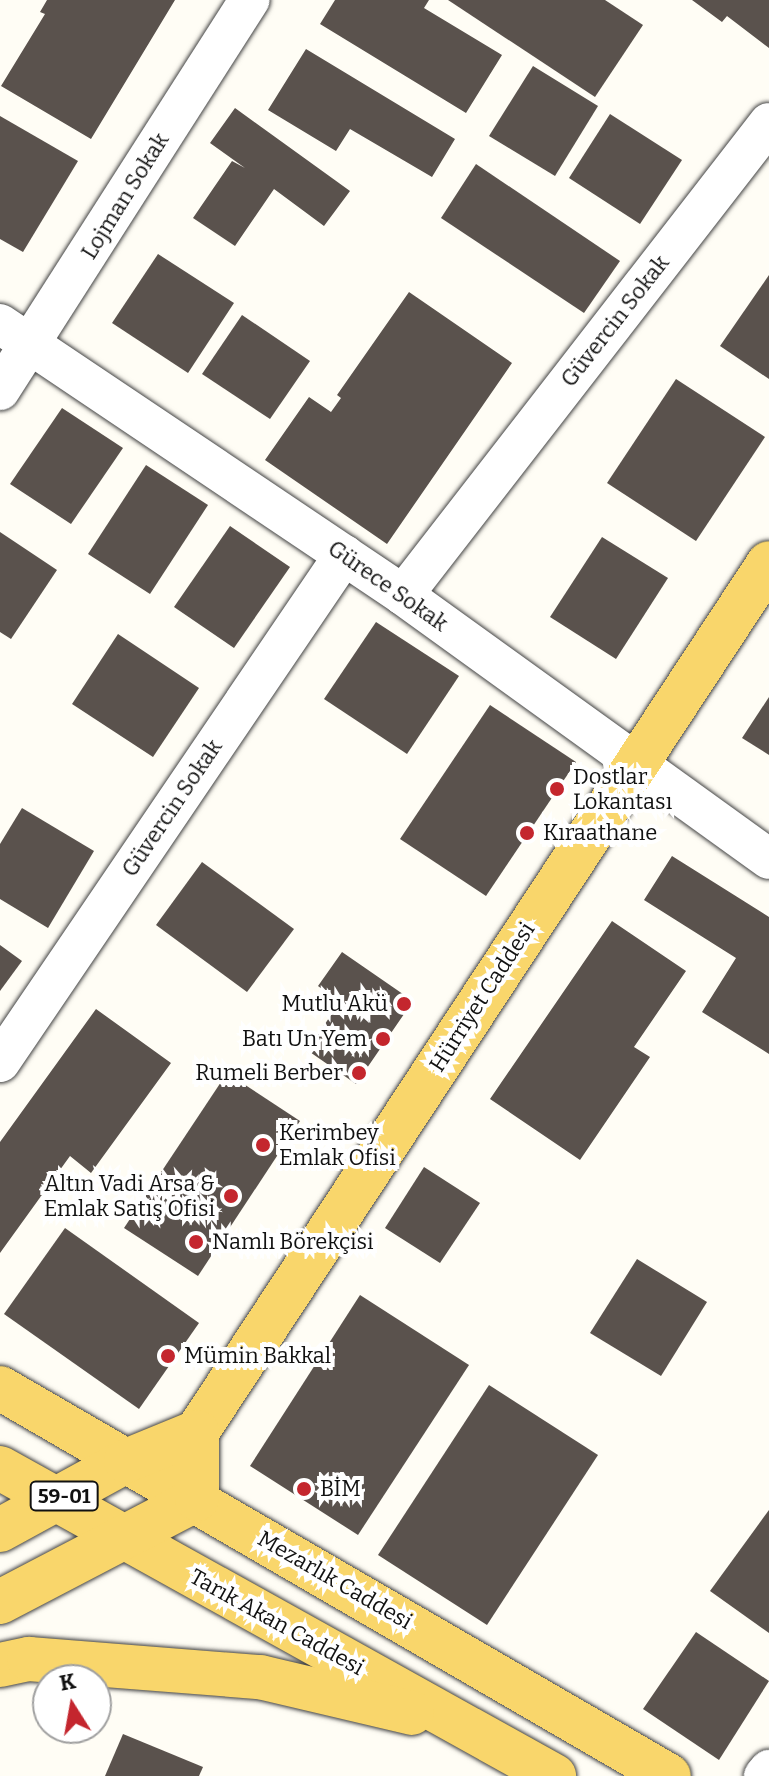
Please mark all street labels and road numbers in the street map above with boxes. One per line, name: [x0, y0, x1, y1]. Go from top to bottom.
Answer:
street label: Lojman Sokak: [76, 128, 174, 264]
street label: Güvercin Sokak: [555, 250, 675, 392]
street label: Gürece Sokak: [323, 535, 453, 637]
street label: Güvercin Sokak: [116, 735, 228, 881]
street label: Hürriyet Caddesi: [424, 917, 540, 1077]
road number: 59-01: [28, 1480, 100, 1512]
street label: Mezarlık Caddesi: [253, 1525, 417, 1635]
street label: Tarık Akan Caddesi: [185, 1563, 369, 1681]

